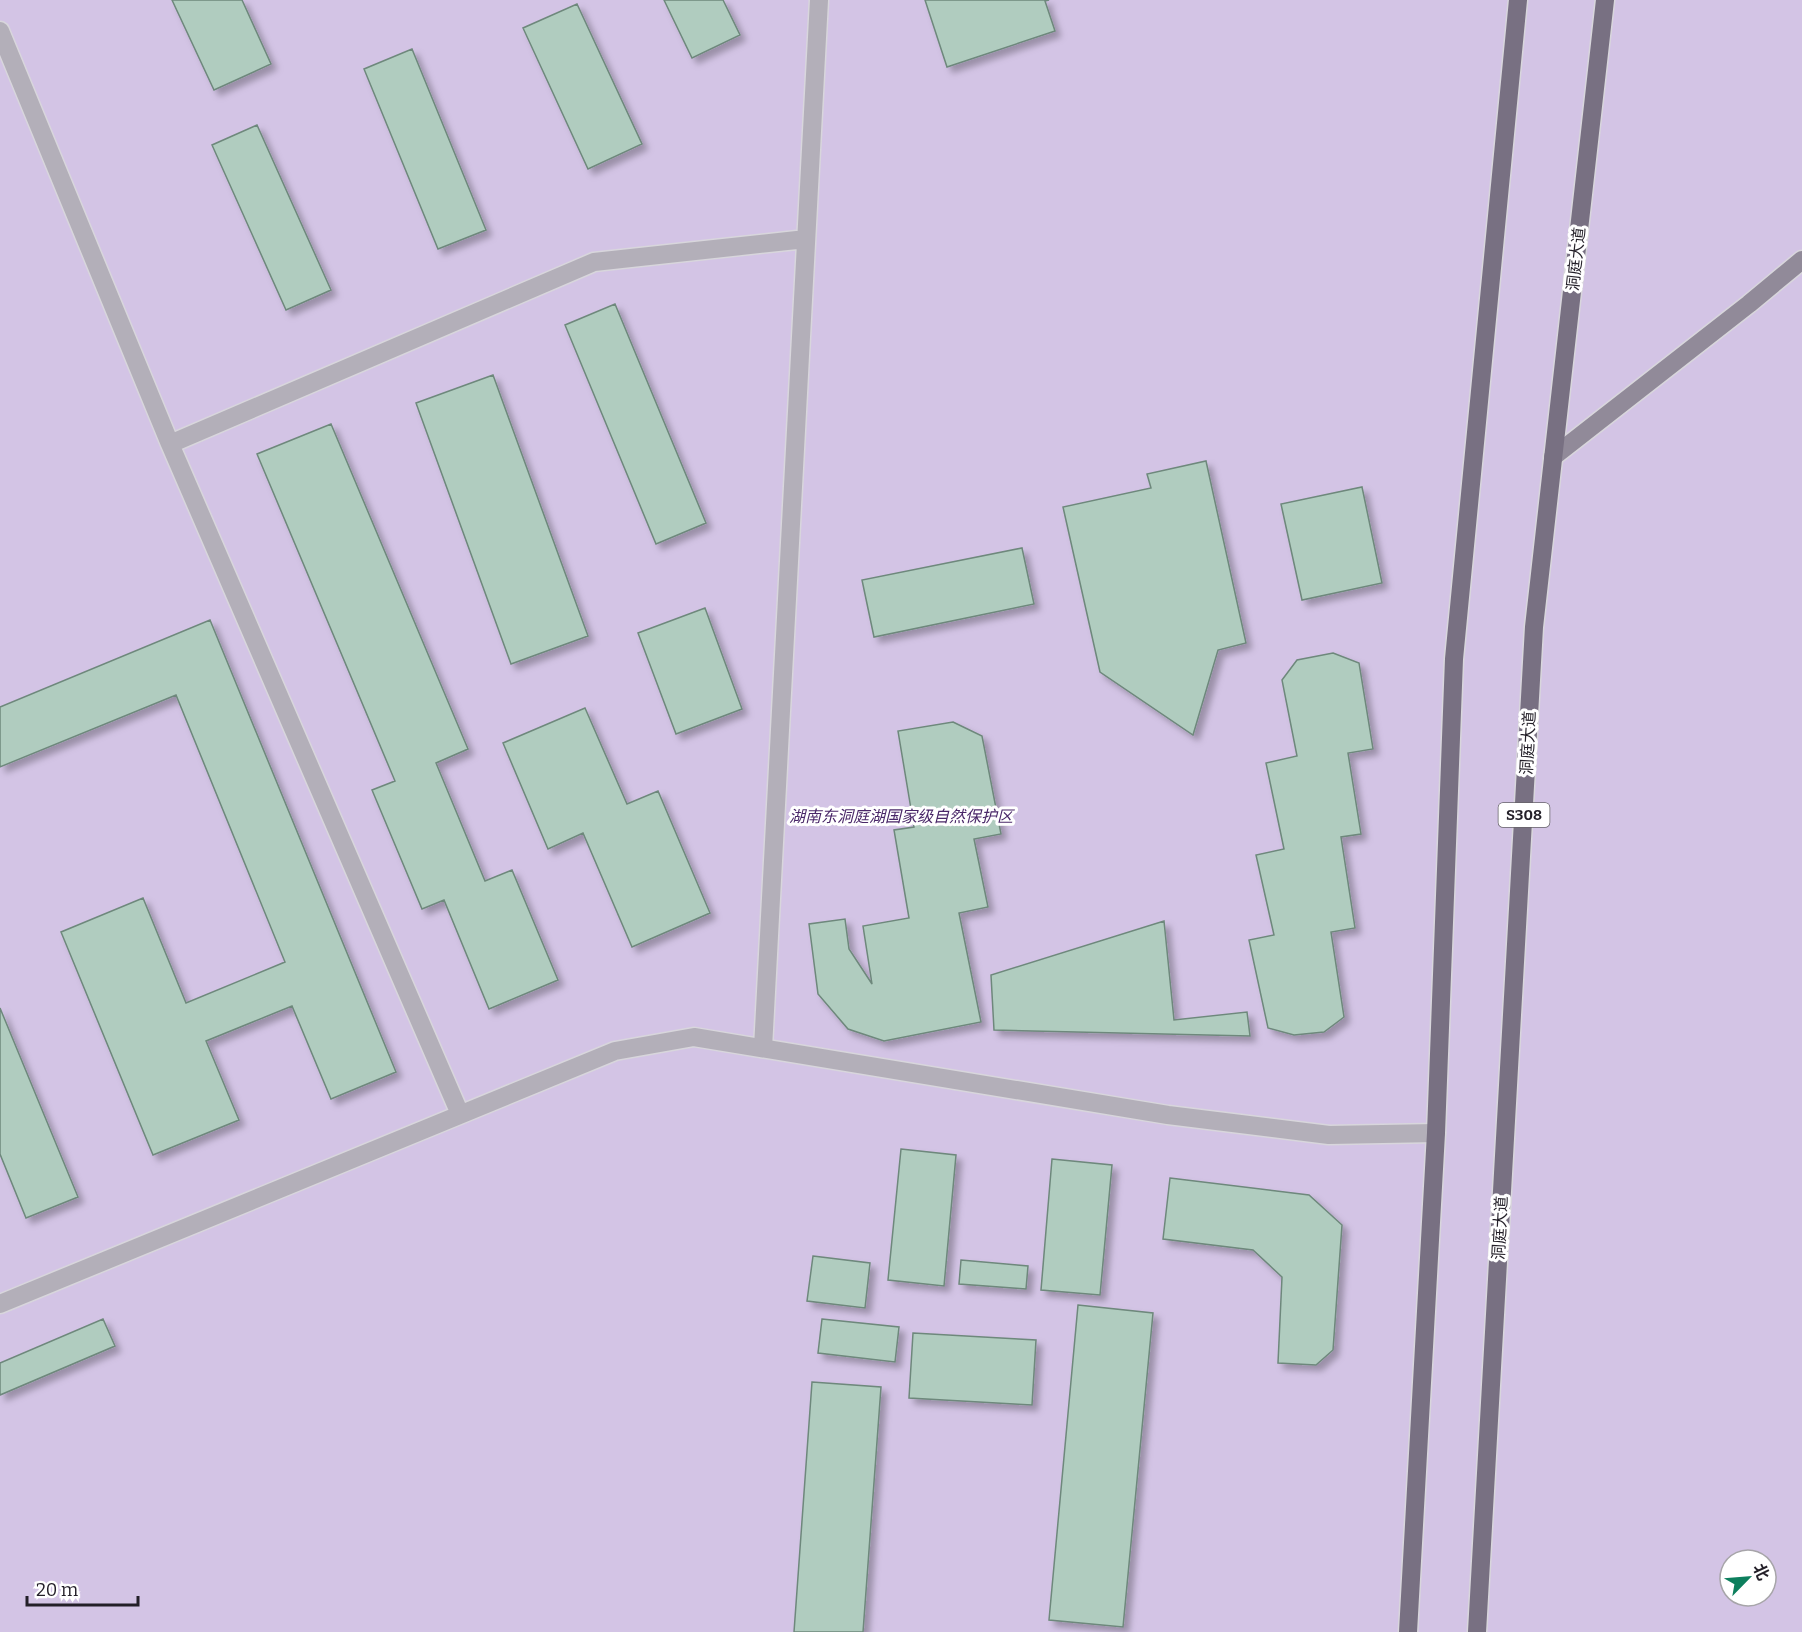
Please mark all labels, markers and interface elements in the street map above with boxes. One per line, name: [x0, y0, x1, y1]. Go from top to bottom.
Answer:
street label: 洞庭大道: [1563, 226, 1589, 292]
street label: 洞庭大道: [1517, 711, 1539, 775]
road number: S308: [1498, 803, 1550, 827]
park label: 湖南东洞庭湖国家级自然保护区: [789, 807, 1015, 826]
street label: 洞庭大道: [1489, 1196, 1511, 1260]
north arrow: [1718, 1548, 1778, 1608]
text: 北: [1749, 1561, 1773, 1583]
scale bar: [27, 1569, 138, 1607]
text: 20 m: [36, 1579, 78, 1601]

